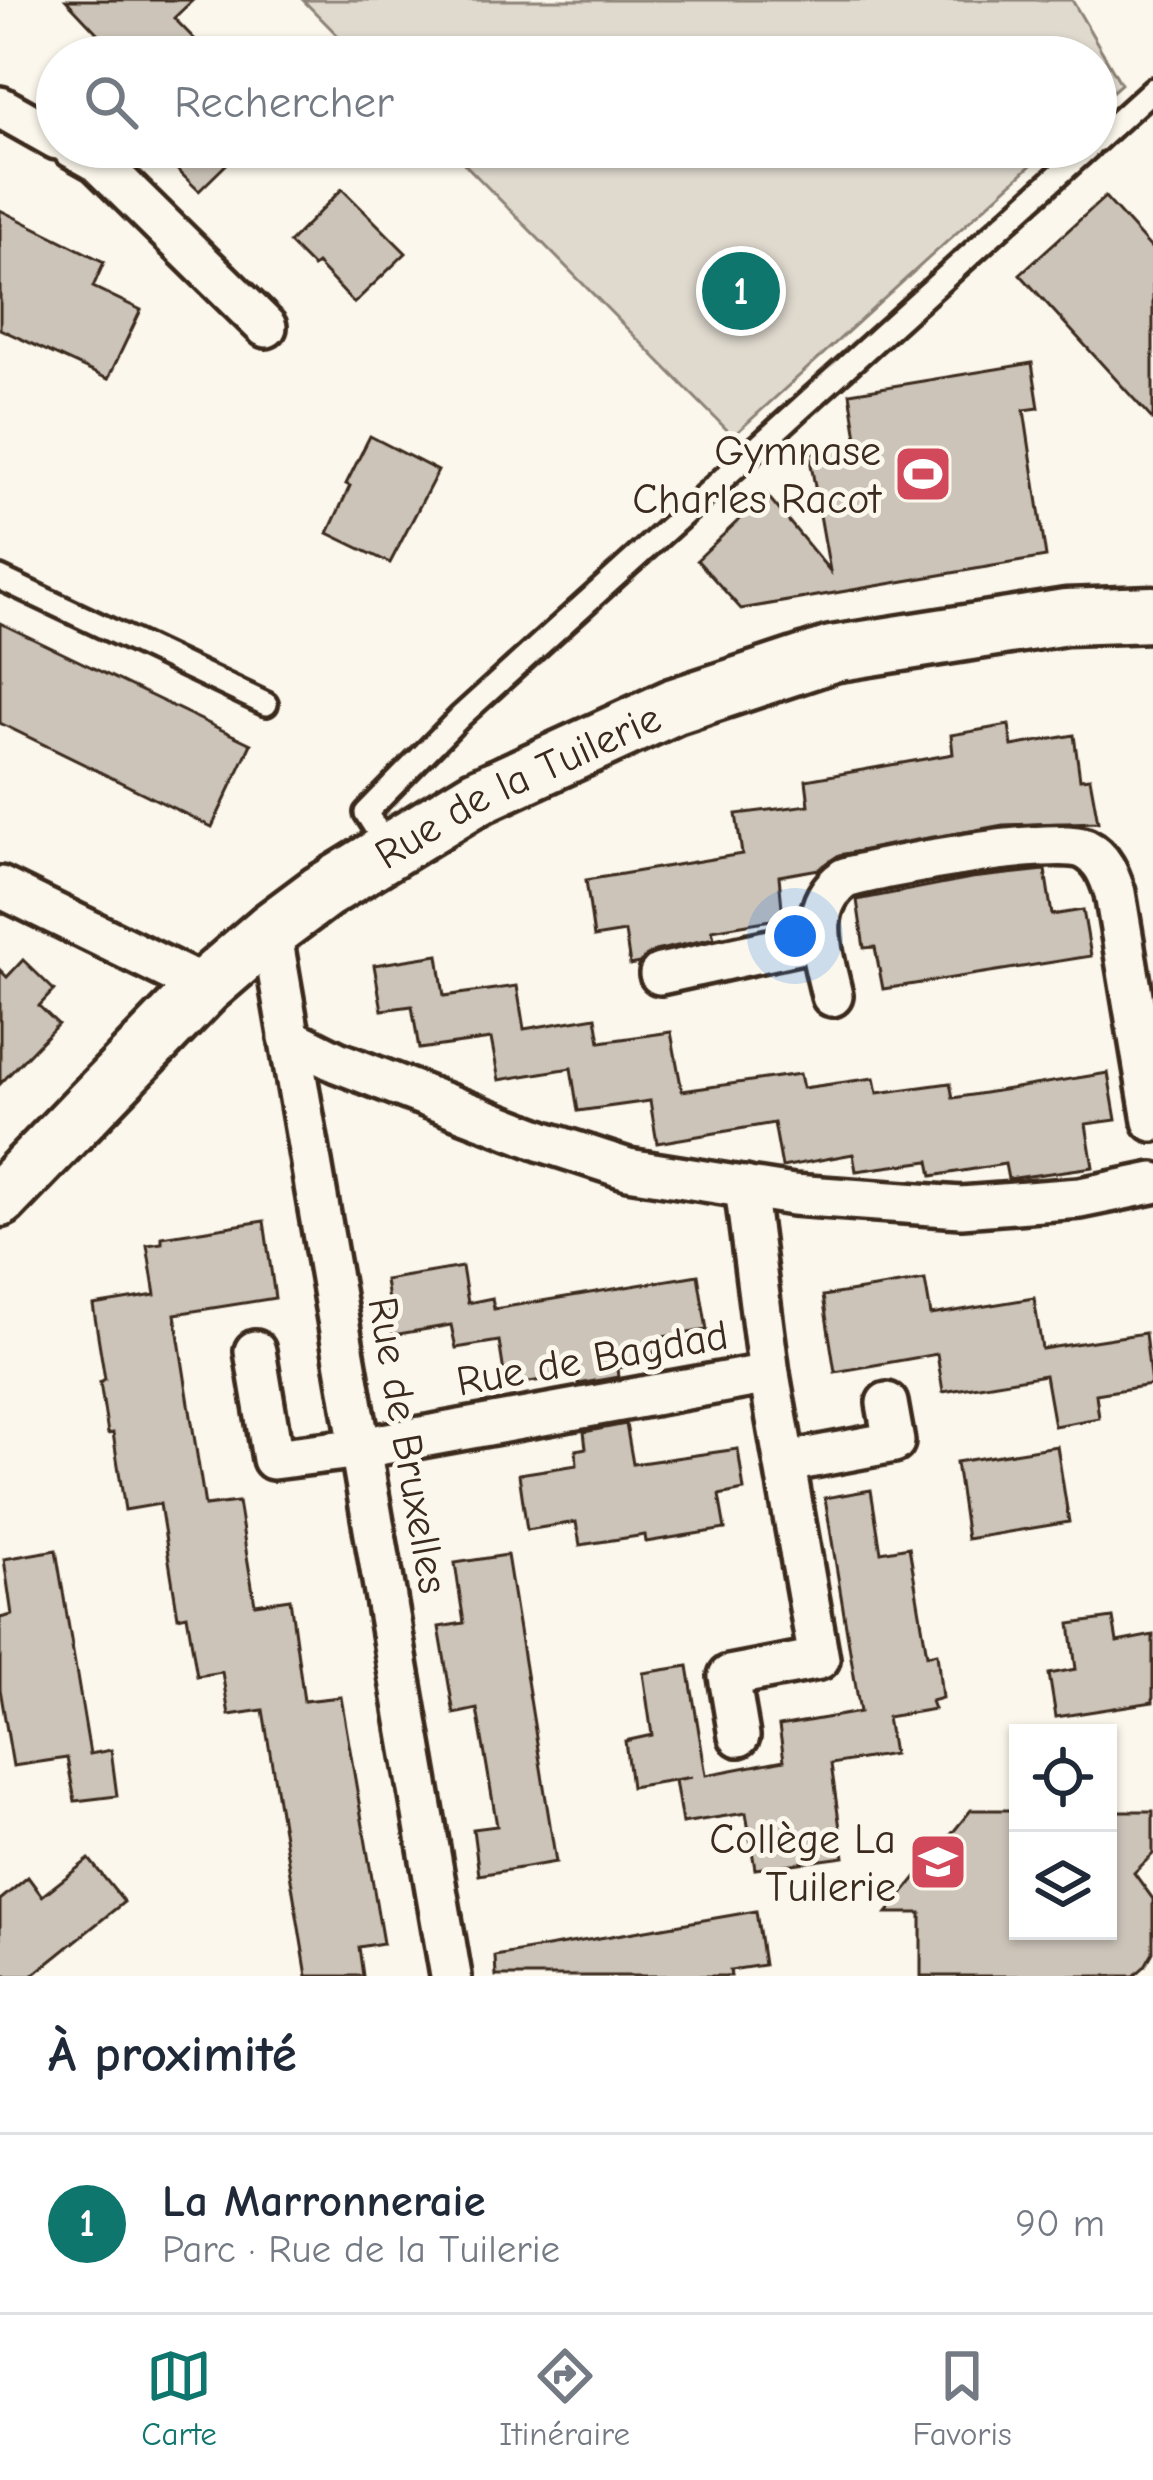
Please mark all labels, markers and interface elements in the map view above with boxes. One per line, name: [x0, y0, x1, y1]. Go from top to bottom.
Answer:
search box: [36, 36, 1117, 168]
icon: search: [78, 69, 144, 135]
text: Rechercher: [174, 76, 394, 128]
pin: 1: [702, 246, 780, 336]
place label: Gymnase Charles Racot: [632, 427, 883, 524]
sports icon: Gymnase Charles Racot: [892, 443, 954, 505]
street label: Rue de la Tuilerie: [366, 693, 668, 880]
your location: [765, 906, 825, 966]
street label: Rue de Bruxelles: [357, 1293, 458, 1597]
street label: Rue de Bagdad: [453, 1310, 732, 1406]
map controls: [1009, 1724, 1117, 1940]
button: locate: [1009, 1724, 1117, 1832]
place label: Collège La Tuilerie: [709, 1815, 896, 1912]
school or university icon: Collège La Tuilerie: [907, 1831, 969, 1893]
button: layers: [1009, 1832, 1117, 1940]
text: À proximité: [48, 2025, 297, 2084]
text: La Marronneraie: [162, 2175, 486, 2227]
text: 1: [79, 2201, 95, 2246]
text: 90 m: [1015, 2201, 1105, 2246]
text: Parc · Rue de la Tuilerie: [162, 2227, 560, 2272]
tab: Carte: [141, 2343, 217, 2453]
tab: Itinéraire: [499, 2343, 630, 2453]
tab: Favoris: [913, 2343, 1012, 2453]

